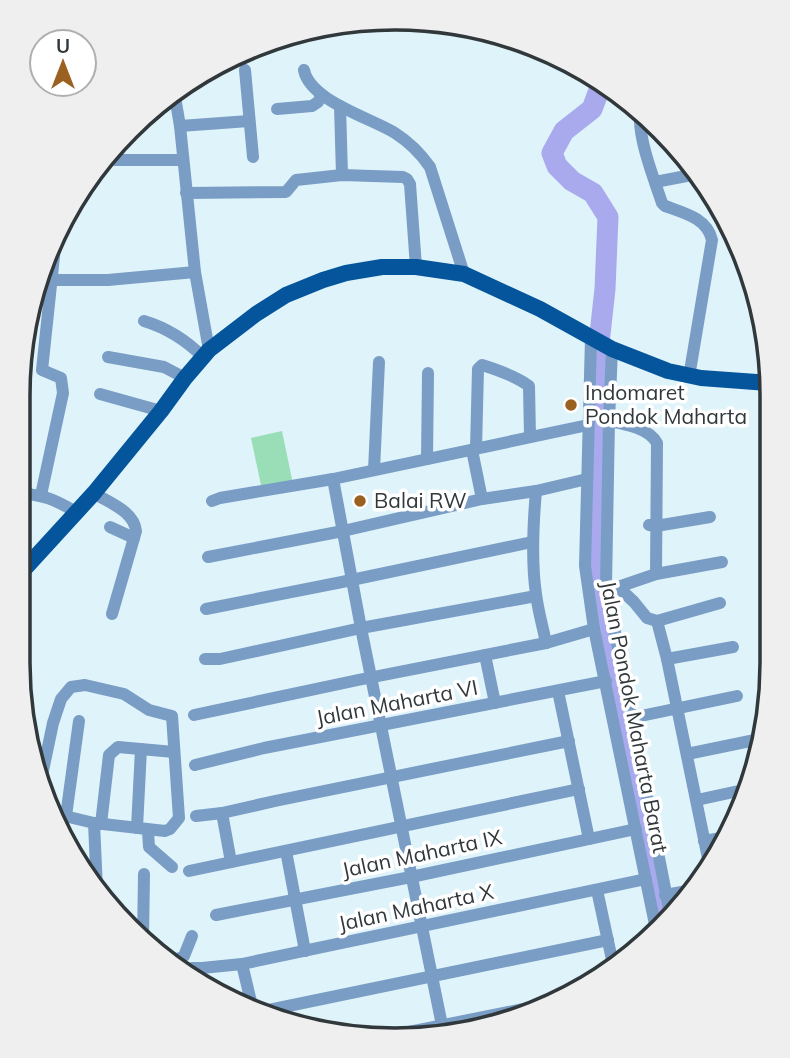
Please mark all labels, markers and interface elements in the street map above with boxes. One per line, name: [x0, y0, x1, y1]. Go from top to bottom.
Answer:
north arrow: [28, 28, 98, 98]
text: U: [56, 34, 70, 58]
place label: Indomaret Pondok Maharta: [585, 379, 747, 429]
marker: Indomaret Pondok Maharta: [563, 397, 579, 413]
place label: Balai RW: [374, 487, 467, 513]
marker: Balai RW: [352, 493, 368, 509]
street label: Jalan Pondok Maharta Barat: [596, 578, 674, 855]
street label: Jalan Maharta VI: [314, 674, 480, 730]
street label: Jalan Maharta IX: [339, 823, 505, 883]
street label: Jalan Maharta X: [336, 878, 496, 936]

